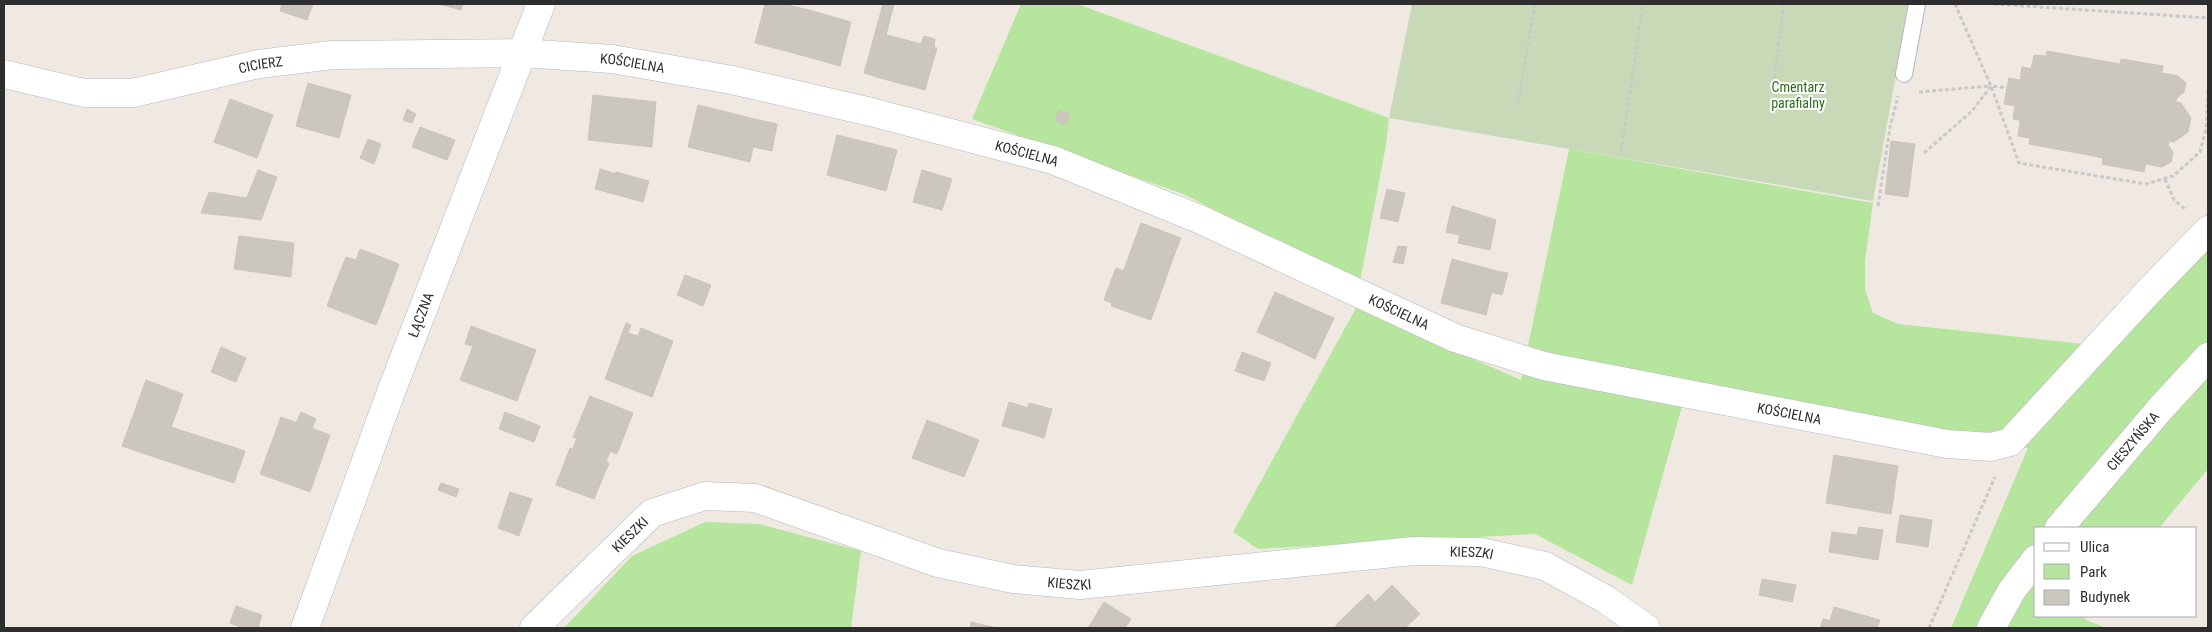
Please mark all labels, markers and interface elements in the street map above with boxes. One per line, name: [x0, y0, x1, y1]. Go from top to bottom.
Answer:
street label: KOŚCIELNA: [600, 50, 666, 76]
street label: CICIERZ: [237, 53, 284, 76]
park label: Cmentarz parafialny: [1771, 79, 1825, 111]
street label: KOŚCIELNA: [993, 137, 1061, 170]
street label: ŁĄCZNA: [405, 290, 437, 339]
street label: KOŚCIELNA: [1366, 291, 1432, 333]
street label: KOŚCIELNA: [1756, 399, 1823, 428]
street label: CIESZYŃSKA: [2103, 408, 2162, 474]
street label: KIESZKI: [609, 513, 651, 556]
legend: [2034, 527, 2197, 617]
text: Ulica: [2080, 538, 2109, 556]
street label: KIESZKI: [1450, 544, 1495, 562]
text: Park: [2080, 563, 2107, 581]
street label: KIESZKI: [1047, 574, 1092, 593]
text: Budynek: [2080, 588, 2130, 606]

